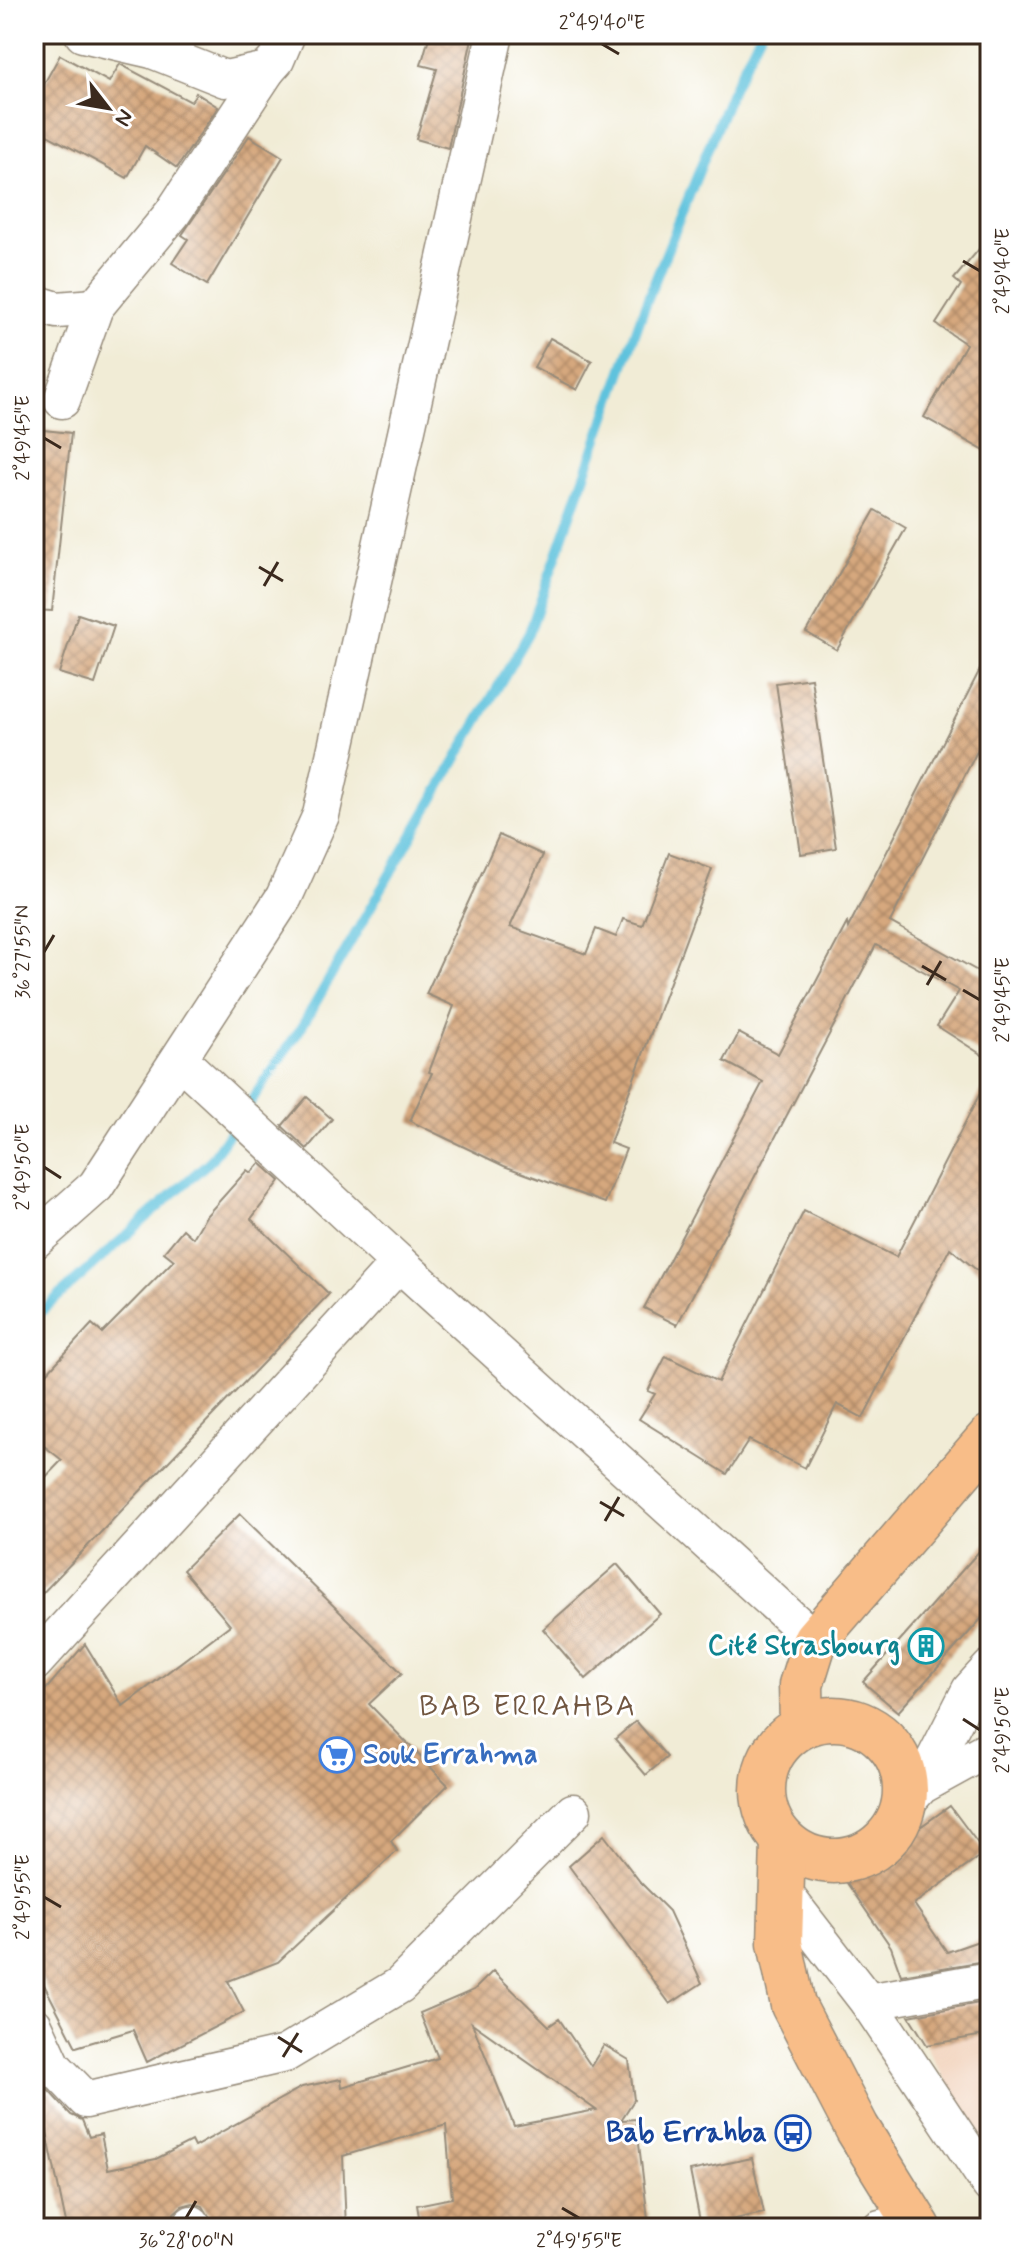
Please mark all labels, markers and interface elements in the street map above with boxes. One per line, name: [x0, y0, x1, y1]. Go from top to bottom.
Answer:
text: 2°49'40"E: [559, 10, 645, 37]
north arrow: [68, 68, 148, 148]
text: N: [108, 104, 139, 131]
text: 2°49'40"E: [990, 228, 1017, 314]
text: 2°49'45"E: [10, 395, 37, 481]
text: 36°27'55"N: [10, 905, 37, 999]
text: 2°49'45"E: [990, 957, 1017, 1043]
text: 2°49'50"E: [10, 1124, 37, 1210]
building icon: Cité Strasbourg: [907, 1627, 945, 1665]
place label: Cité Strasbourg: [708, 1628, 900, 1666]
district label: BAB ERRAHBA: [419, 1687, 637, 1726]
text: 2°49'50"E: [990, 1687, 1017, 1773]
supermarket icon: Souk Errahma: [318, 1736, 356, 1774]
place label: Souk Errahma: [363, 1737, 538, 1774]
text: 2°49'55"E: [10, 1854, 37, 1940]
bus stop icon: Bab Errahba: [774, 2114, 812, 2152]
place label: Bab Errahba: [606, 2115, 767, 2152]
text: 36°28'00"N: [138, 2228, 234, 2255]
text: 2°49'55"E: [536, 2228, 622, 2255]

